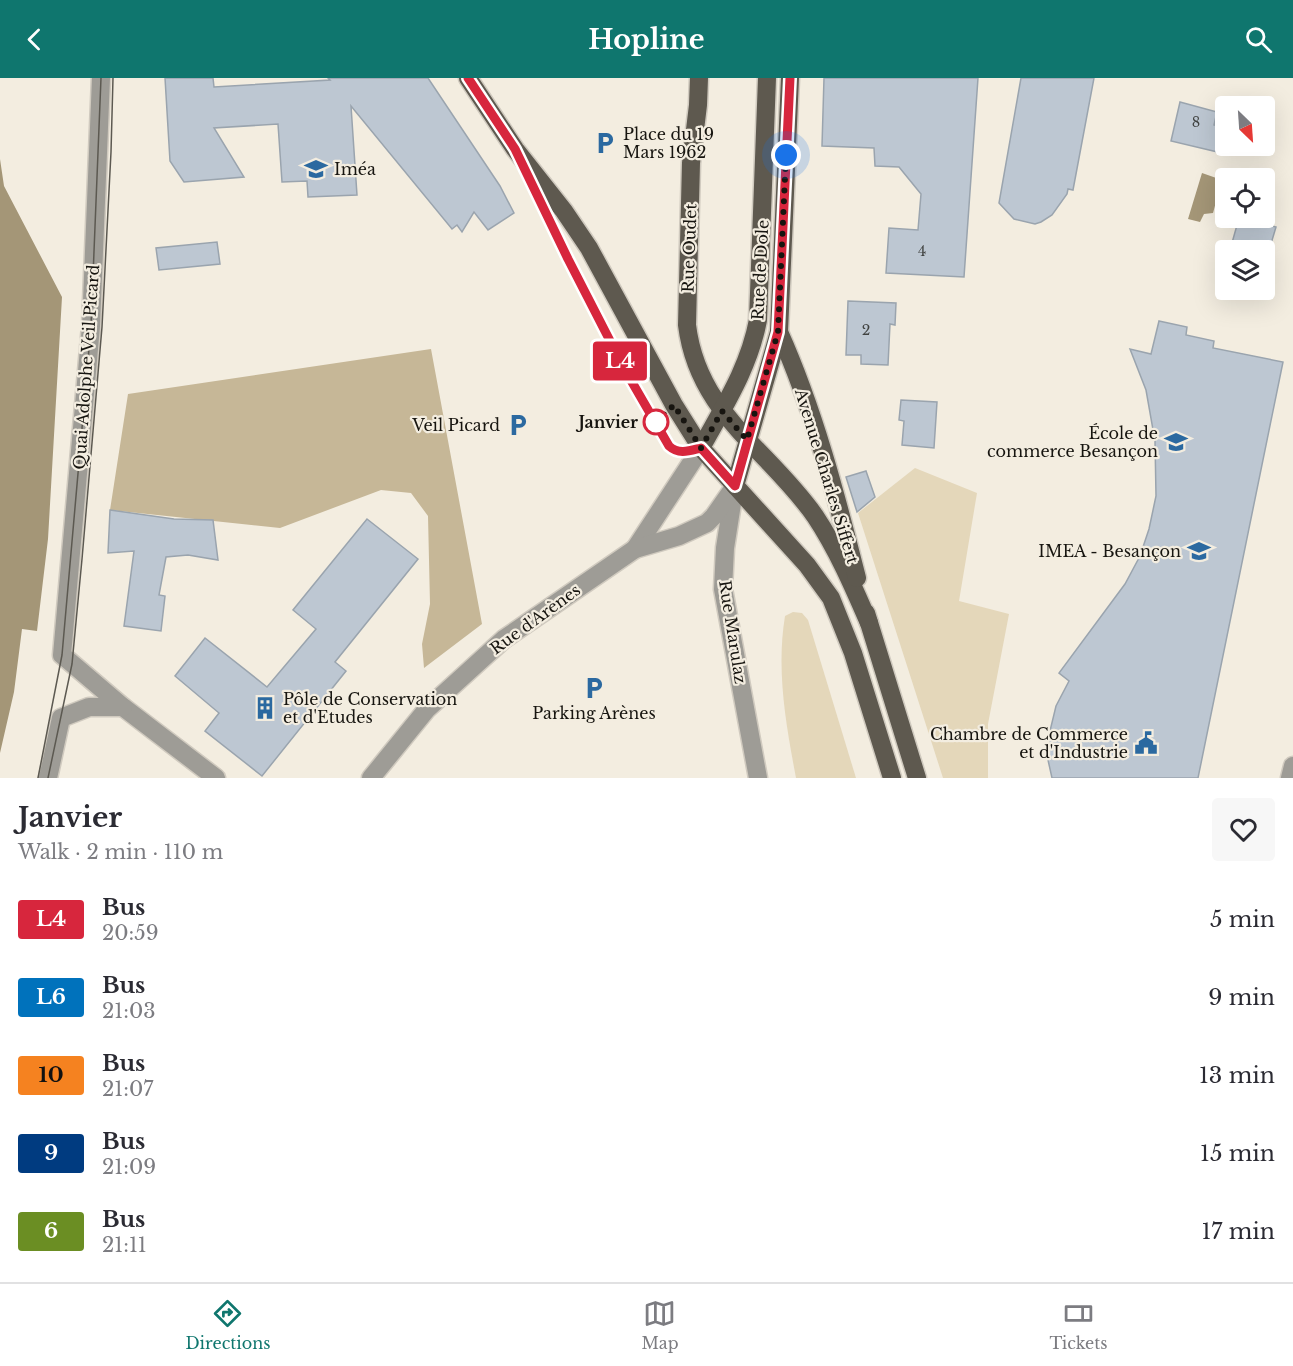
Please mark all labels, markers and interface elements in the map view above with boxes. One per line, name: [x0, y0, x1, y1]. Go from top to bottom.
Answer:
icon: back: [18, 23, 51, 56]
text: Hopline: [588, 23, 705, 56]
icon: search: [1242, 23, 1275, 56]
north arrow: [1215, 96, 1275, 156]
map controls: [1215, 96, 1275, 300]
house number: 8: [1192, 113, 1200, 131]
place label: Place du 19 Mars 1962: [623, 124, 714, 162]
parking icon: Place du 19 Mars 1962: [592, 130, 618, 156]
your location: [771, 140, 801, 170]
school or university icon: Iméa: [303, 156, 329, 182]
place label: Iméa: [334, 159, 376, 179]
button: locate: [1215, 168, 1275, 228]
street label: Rue Oudet: [677, 203, 701, 293]
street label: Rue de Dole: [747, 219, 773, 321]
button: layers: [1215, 240, 1275, 300]
house number: 4: [918, 242, 926, 260]
street label: Quai Adolphe Veil Picard: [69, 264, 103, 470]
house number: 2: [862, 321, 870, 339]
line badge: L4: [593, 342, 647, 380]
text: L4: [605, 348, 635, 374]
street label: Avenue Charles Siffert: [791, 385, 863, 566]
marker: Janvier: [643, 409, 669, 435]
parking icon: Veil Picard: [505, 412, 531, 438]
place label: Janvier: [575, 412, 638, 432]
place label: Veil Picard: [411, 415, 500, 435]
place label: École de commerce Besançon: [987, 423, 1158, 461]
school or university icon: École de commerce Besançon: [1163, 429, 1189, 455]
school or university icon: IMEA - Besançon: [1186, 538, 1212, 564]
place label: IMEA - Besançon: [1038, 541, 1181, 561]
street label: Rue Marulaz: [715, 579, 751, 685]
street label: Rue d'Arènes: [486, 580, 584, 658]
parking icon: Parking Arènes: [581, 675, 607, 701]
place label: Pôle de Conservation et d'Etudes: [283, 689, 457, 727]
building icon: Pôle de Conservation et d'Etudes: [252, 695, 278, 721]
place label: Parking Arènes: [532, 703, 656, 723]
place label: Chambre de Commerce et d'Industrie: [930, 724, 1128, 762]
public building icon: Chambre de Commerce et d'Industrie: [1133, 730, 1159, 756]
button: heart: [1212, 798, 1275, 861]
text: Janvier: [18, 800, 122, 835]
text: Walk · 2 min · 110 m: [18, 840, 223, 864]
text: Bus: [102, 894, 145, 921]
text: L4: [36, 906, 66, 932]
text: 5 min: [1210, 906, 1275, 933]
text: 20:59: [102, 921, 159, 945]
text: Bus: [102, 972, 145, 999]
text: L6: [36, 984, 66, 1010]
text: 9 min: [1208, 984, 1275, 1011]
text: 21:03: [102, 999, 156, 1023]
text: Bus: [102, 1050, 145, 1077]
text: 10: [38, 1062, 64, 1088]
text: 13 min: [1199, 1062, 1275, 1089]
text: 21:07: [102, 1077, 153, 1101]
text: Bus: [102, 1128, 145, 1155]
text: 9: [44, 1140, 58, 1166]
text: 15 min: [1200, 1140, 1275, 1167]
text: 21:09: [102, 1155, 156, 1179]
text: Bus: [102, 1206, 145, 1233]
text: 6: [44, 1218, 58, 1244]
text: 17 min: [1202, 1218, 1275, 1245]
text: 21:11: [102, 1233, 147, 1257]
tab: Directions: [185, 1297, 271, 1353]
tab: Map: [641, 1297, 679, 1353]
tab: Tickets: [1049, 1297, 1108, 1353]

